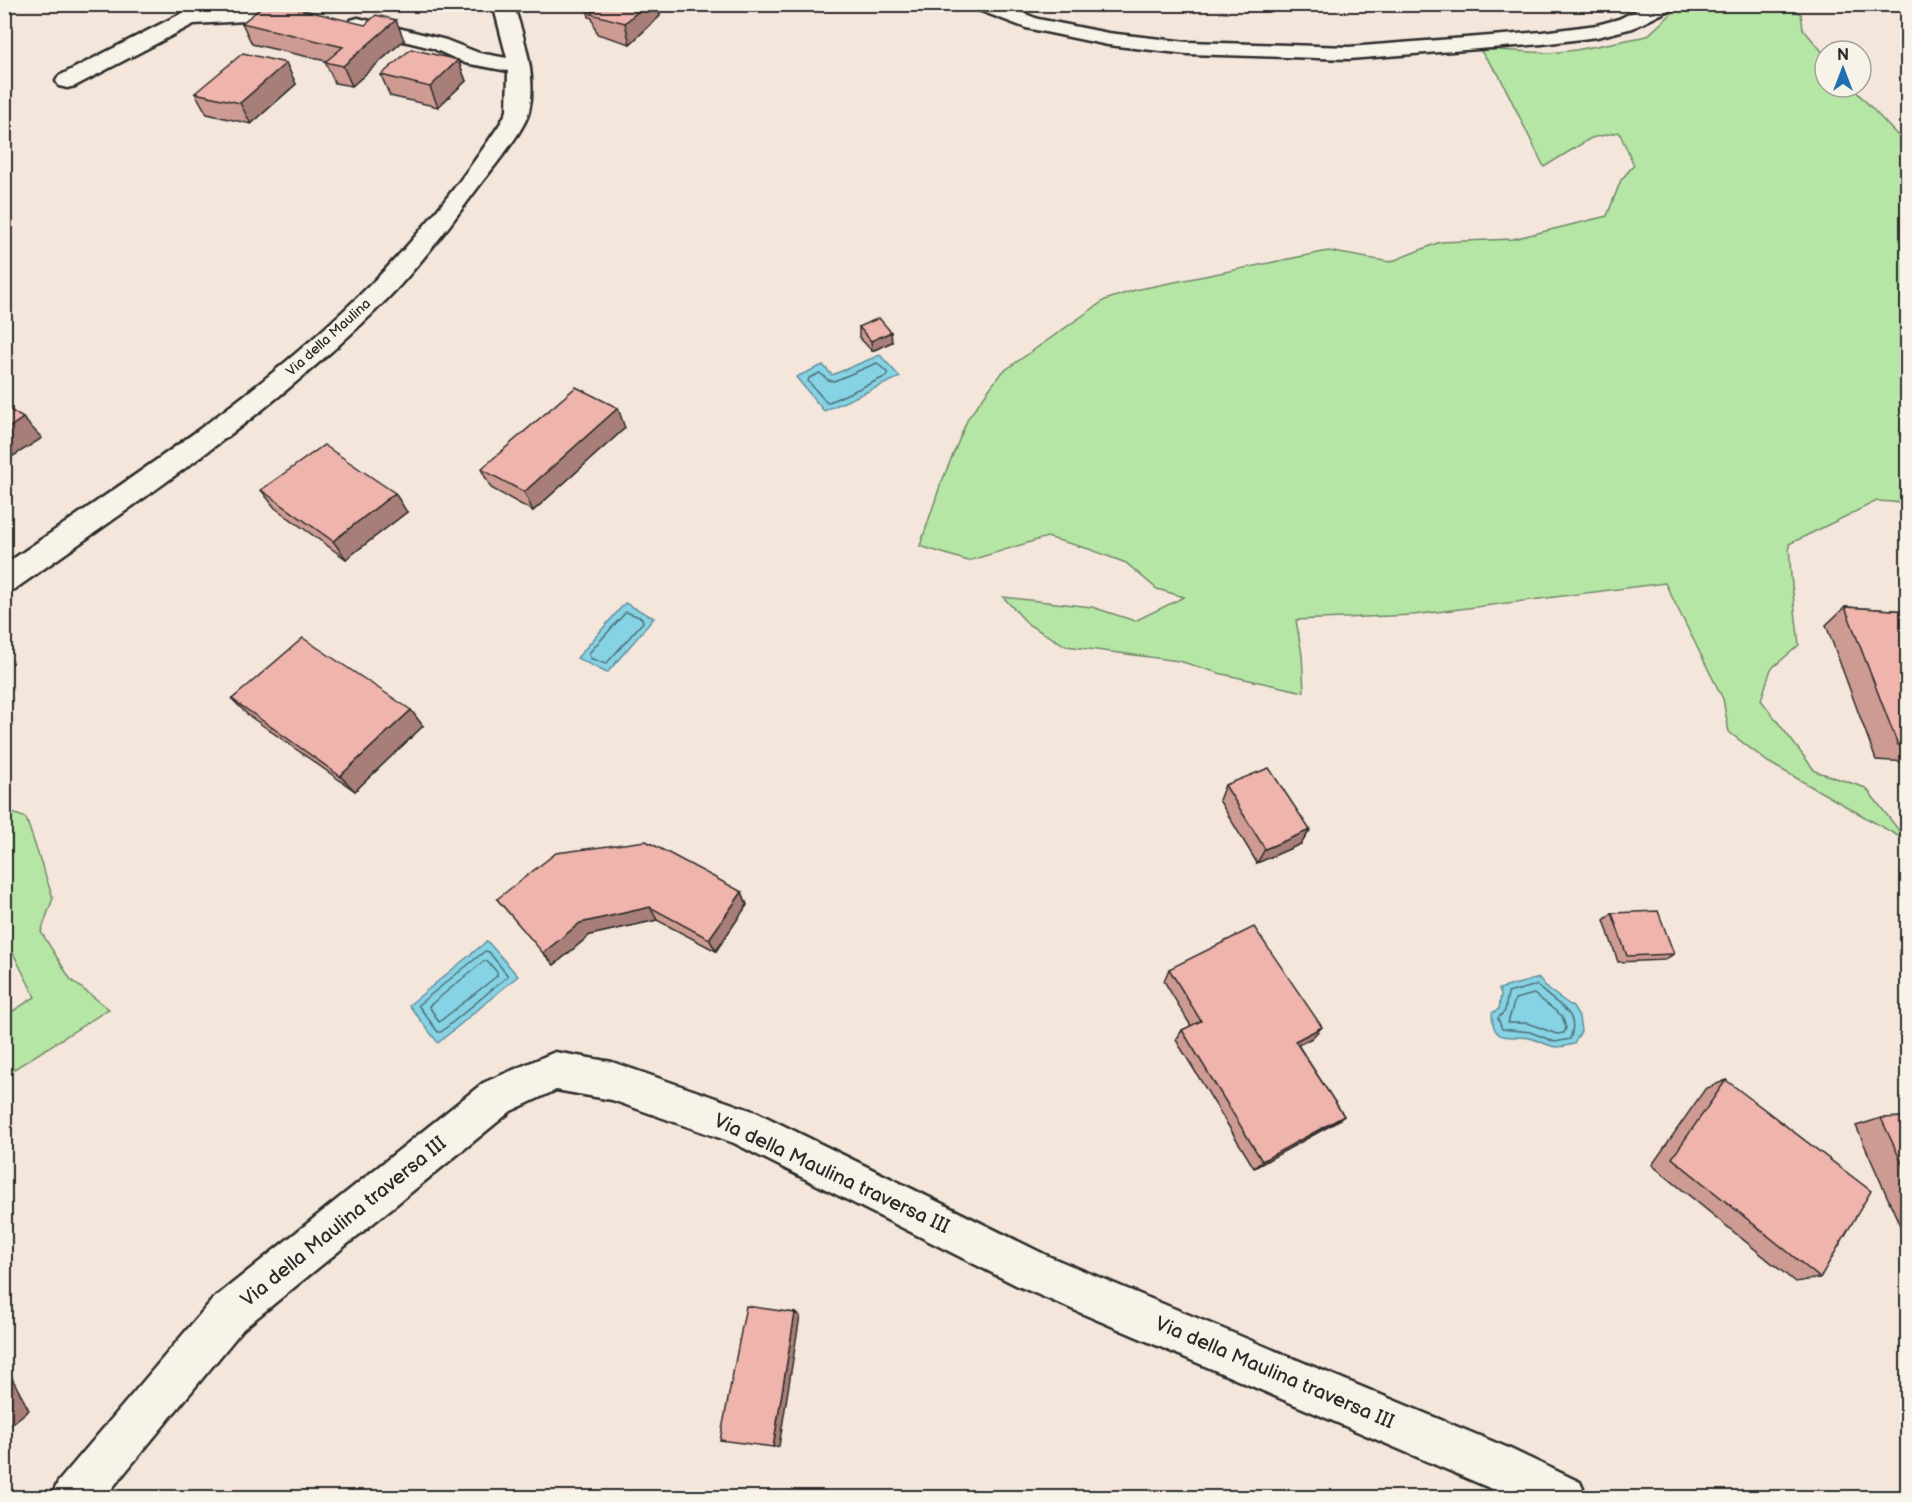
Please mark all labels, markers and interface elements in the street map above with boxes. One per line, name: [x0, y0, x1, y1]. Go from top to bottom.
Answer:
north arrow: [1813, 39, 1873, 99]
text: N: [1837, 46, 1849, 65]
street label: Via della Maulina: [283, 295, 374, 380]
street label: Via della Maulina traversa III: [710, 1109, 953, 1239]
street label: Via della Maulina traversa III: [236, 1131, 451, 1312]
street label: Via della Maulina traversa III: [1151, 1312, 1398, 1434]

